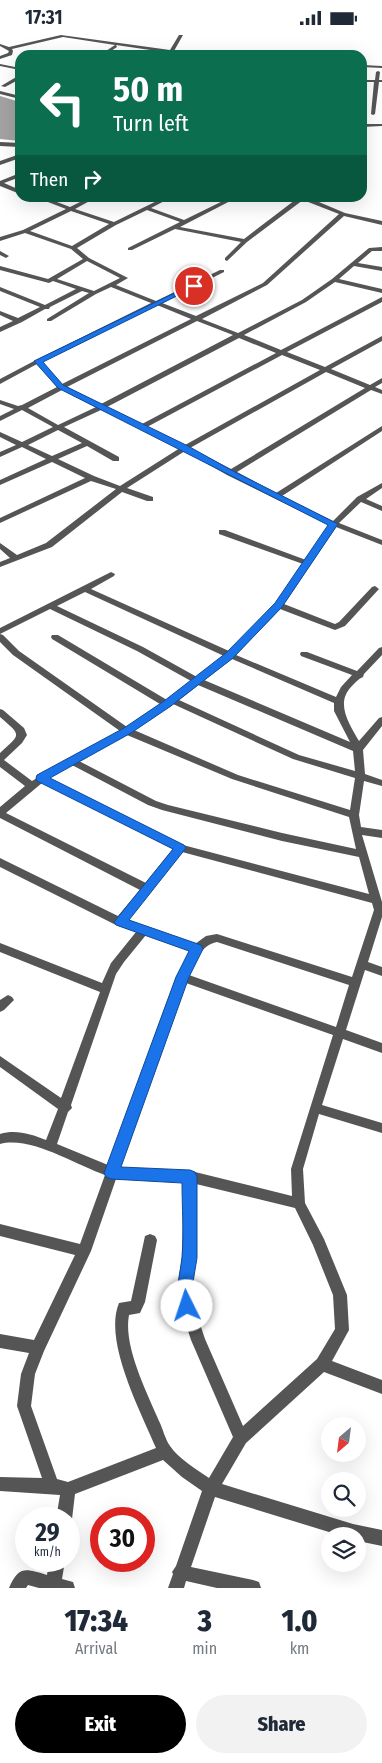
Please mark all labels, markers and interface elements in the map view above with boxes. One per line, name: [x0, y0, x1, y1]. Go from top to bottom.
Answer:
text: 17:31: [25, 6, 62, 29]
text: 50 m: [113, 68, 183, 110]
icon: left: [30, 70, 95, 135]
text: Turn left: [113, 110, 189, 137]
icon: right: [78, 165, 106, 193]
text: Then: [30, 168, 68, 191]
pin: [173, 265, 215, 307]
icon: arrive: [180, 272, 208, 300]
position arrow: [160, 1279, 212, 1331]
north arrow: [321, 1417, 366, 1463]
map controls: [321, 1417, 366, 1572]
button: search: [321, 1472, 366, 1517]
speed limit sign: 30: [90, 1507, 155, 1572]
text: 29: [35, 1518, 60, 1548]
button: layers: [321, 1527, 366, 1572]
text: km/h: [34, 1545, 61, 1559]
text: 17:34: [64, 1603, 128, 1639]
text: 3: [197, 1603, 212, 1639]
text: 1.0: [281, 1603, 318, 1639]
text: Arrival: [75, 1639, 117, 1658]
text: min: [192, 1639, 217, 1658]
text: km: [290, 1639, 309, 1658]
button: Exit: [15, 1695, 186, 1753]
button: Share: [196, 1695, 367, 1753]

